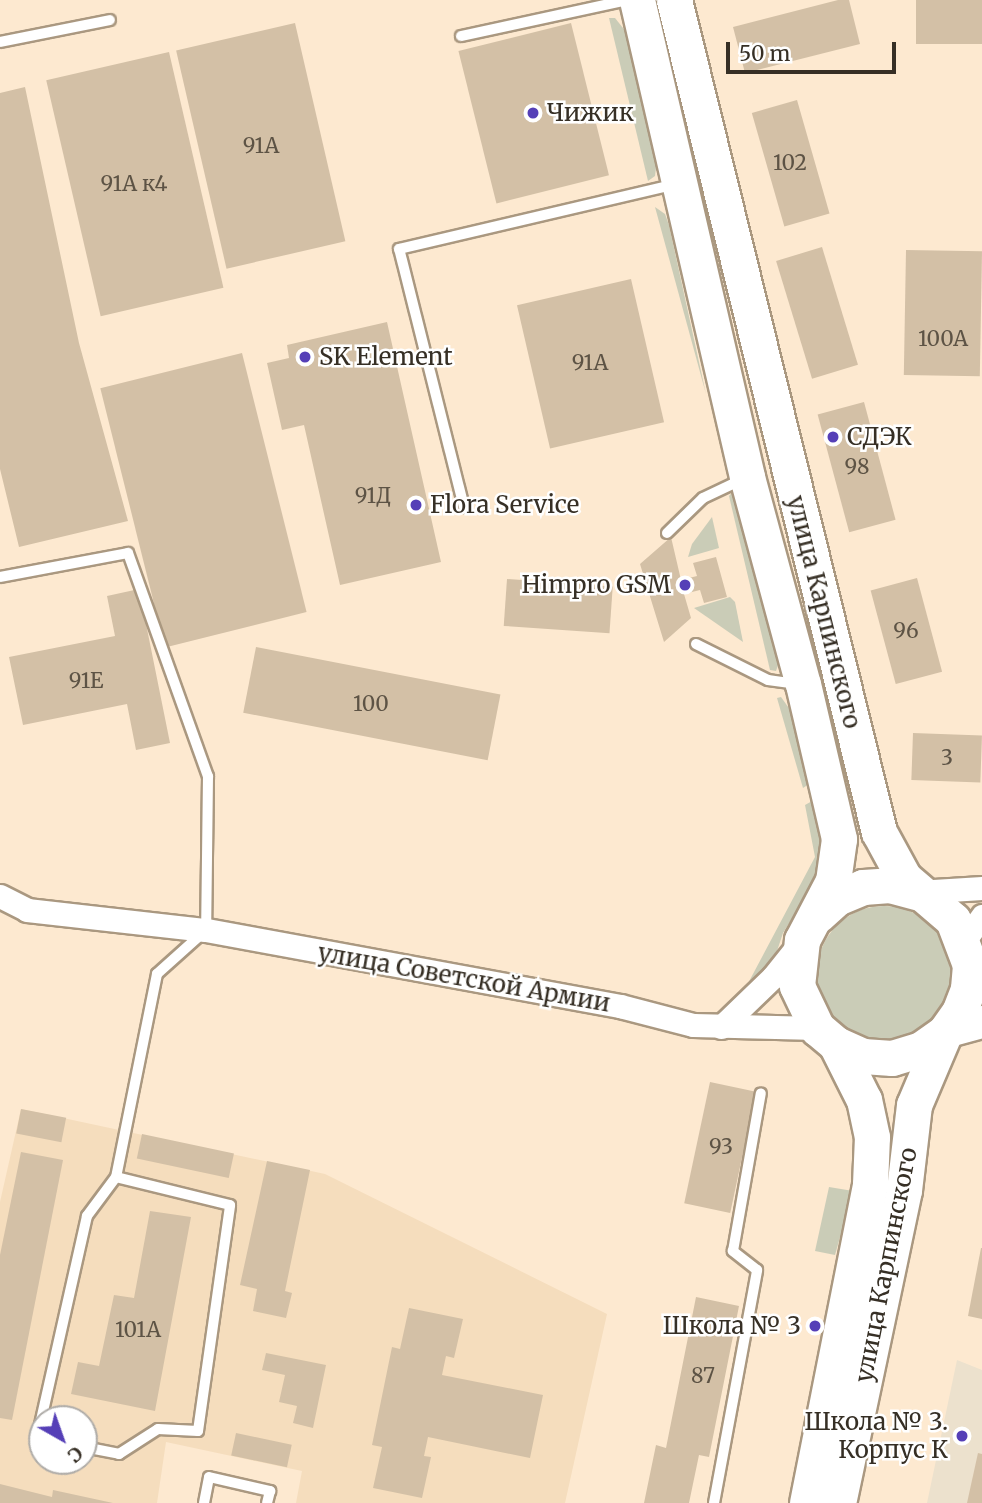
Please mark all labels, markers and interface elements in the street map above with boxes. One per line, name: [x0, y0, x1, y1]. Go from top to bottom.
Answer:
scale bar: [730, 28, 900, 72]
text: 50 m: [739, 40, 790, 67]
place label: Чижик: [547, 99, 634, 127]
marker: Чижик: [525, 105, 541, 121]
house number: 91А: [243, 133, 279, 159]
house number: 102: [773, 150, 807, 176]
house number: 91А к4: [101, 171, 167, 197]
house number: 100А: [918, 326, 968, 352]
place label: SK Element: [319, 343, 452, 371]
marker: SK Element: [297, 349, 313, 365]
house number: 91А: [572, 350, 608, 376]
place label: СДЭК: [847, 423, 912, 451]
marker: СДЭК: [825, 429, 841, 445]
house number: 98: [845, 454, 869, 480]
house number: 91Д: [355, 483, 391, 509]
place label: Flora Service: [430, 491, 579, 519]
street label: улица Карпинского: [781, 493, 867, 731]
marker: Flora Service: [408, 497, 424, 513]
place label: Himpro GSM: [521, 571, 671, 599]
marker: Himpro GSM: [677, 577, 693, 593]
house number: 96: [893, 618, 919, 644]
house number: 91Е: [69, 668, 103, 694]
house number: 100: [353, 691, 389, 717]
house number: 3: [941, 745, 953, 771]
street label: улица Советской Армии: [316, 938, 612, 1018]
house number: 93: [709, 1134, 733, 1160]
street label: улица Карпинского: [849, 1145, 923, 1385]
place label: Школа № 3: [662, 1312, 801, 1340]
house number: 101А: [115, 1317, 161, 1343]
marker: Школа № 3: [807, 1318, 823, 1334]
house number: 87: [691, 1363, 715, 1389]
north arrow: [28, 1405, 98, 1475]
place label: Школа № 3. Корпус К: [804, 1408, 948, 1464]
marker: Школа № 3. Корпус К: [954, 1428, 970, 1444]
text: С: [63, 1441, 88, 1468]

